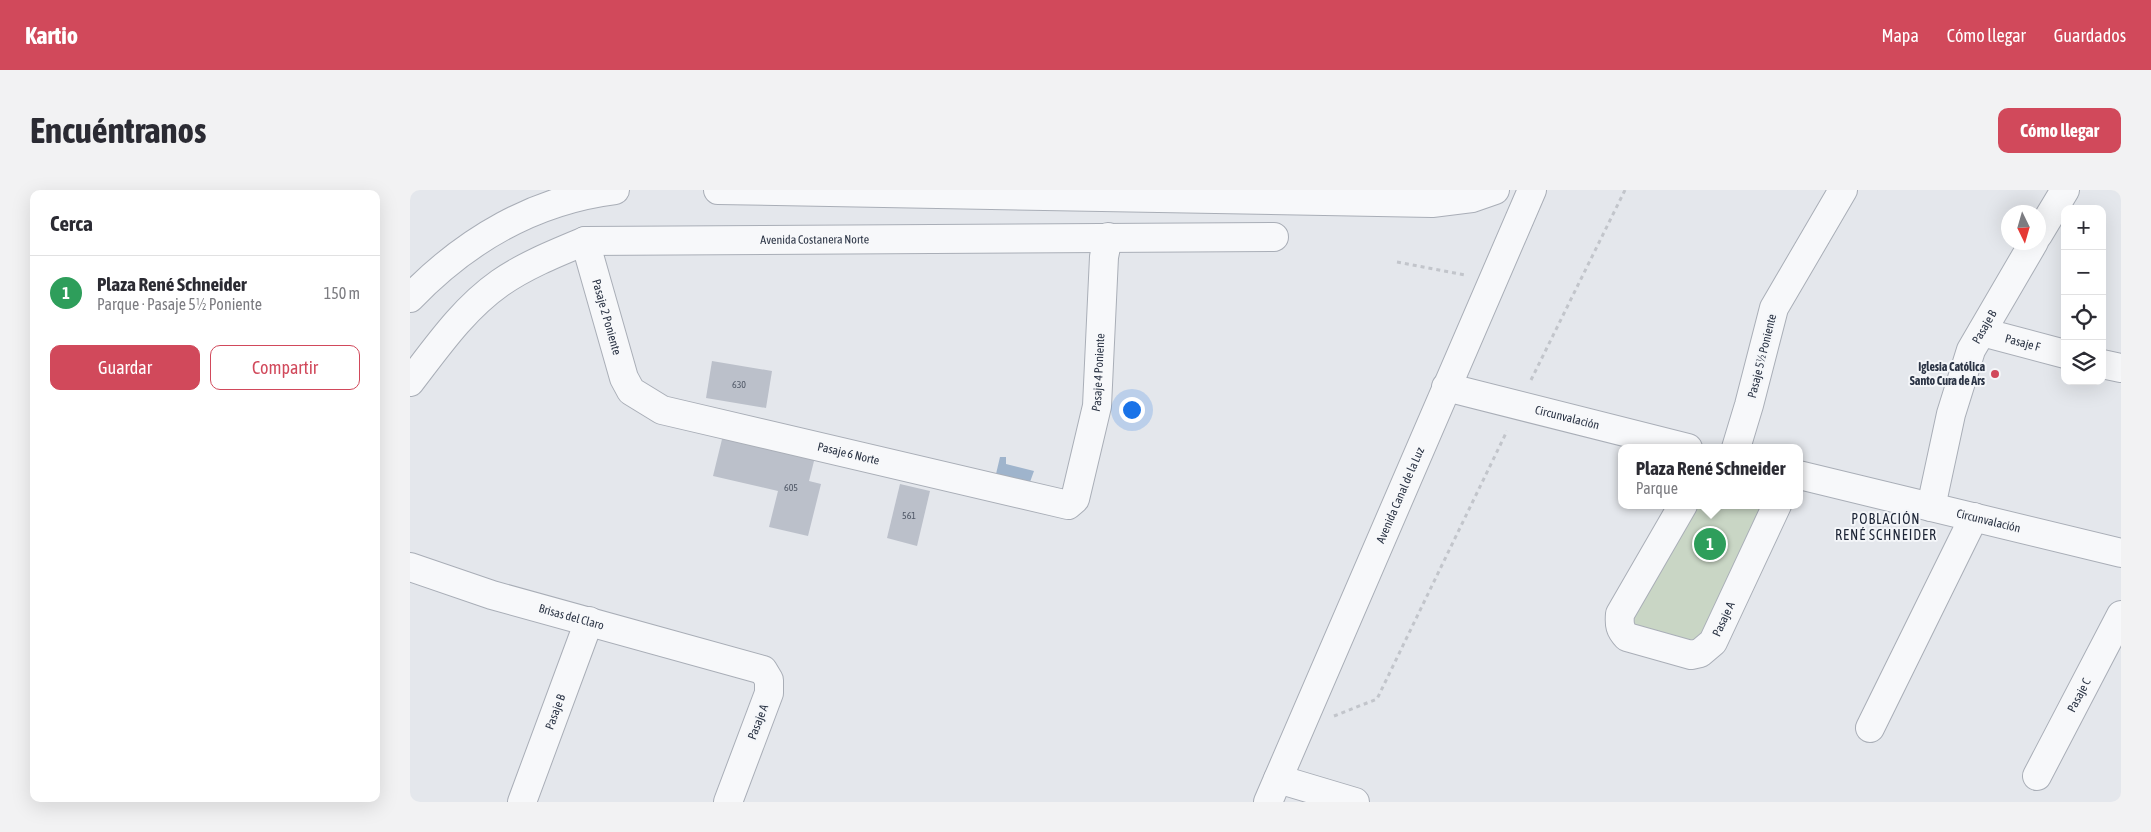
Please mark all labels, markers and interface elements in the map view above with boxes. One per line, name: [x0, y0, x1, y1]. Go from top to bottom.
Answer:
text: Kartio: [25, 22, 78, 49]
text: Mapa: [1881, 25, 1919, 46]
text: Cómo llegar: [1947, 25, 2026, 46]
text: Guardados: [2054, 25, 2126, 46]
button: Cómo llegar: [1998, 108, 2121, 153]
text: Encuéntranos: [30, 110, 206, 150]
north arrow: [2001, 205, 2046, 250]
map controls: [2061, 205, 2106, 385]
button: +: [2061, 205, 2106, 250]
text: Cerca: [50, 211, 93, 235]
street label: Avenida Costanera Norte: [760, 232, 869, 247]
button: −: [2061, 250, 2106, 295]
text: Plaza René Schneider: [97, 273, 247, 295]
street label: Pasaje 2 Poniente: [589, 277, 624, 357]
text: 1: [62, 284, 70, 302]
text: 150 m: [324, 284, 360, 302]
text: Parque · Pasaje 5½ Poniente: [97, 295, 262, 313]
button: locate: [2061, 295, 2106, 340]
street label: Pasaje B: [1969, 307, 2000, 346]
street label: Pasaje 5½ Poniente: [1745, 312, 1779, 400]
street label: Pasaje F: [2004, 331, 2042, 354]
street label: Pasaje 4 Poniente: [1089, 333, 1107, 413]
button: layers: [2061, 340, 2106, 385]
button: Guardar: [50, 345, 200, 390]
button: Compartir: [210, 345, 360, 390]
place label: Iglesia Católica Santo Cura de Ars: [1910, 360, 1986, 388]
marker: Iglesia Católica Santo Cura de Ars: [1989, 368, 2001, 380]
house number: 630: [732, 379, 746, 390]
your location: [1119, 397, 1145, 423]
street label: Circunvalación: [1534, 403, 1601, 432]
street label: Pasaje 6 Norte: [816, 440, 881, 468]
popup: [1618, 444, 1803, 509]
street label: Avenida Canal de la Luz: [1373, 445, 1427, 545]
text: Plaza René Schneider: [1636, 457, 1785, 479]
text: Parque: [1636, 479, 1678, 497]
house number: 605: [784, 482, 798, 493]
street label: Circunvalación: [1955, 506, 2022, 535]
house number: 561: [902, 510, 916, 521]
district label: POBLACIÓN RENÉ SCHNEIDER: [1835, 511, 1937, 543]
pin: 1: [1694, 525, 1726, 563]
street label: Pasaje A: [1710, 599, 1738, 639]
street label: Brisas del Claro: [537, 601, 606, 633]
street label: Pasaje C: [2064, 675, 2094, 715]
street label: Pasaje B: [542, 692, 568, 732]
street label: Pasaje A: [745, 702, 771, 742]

